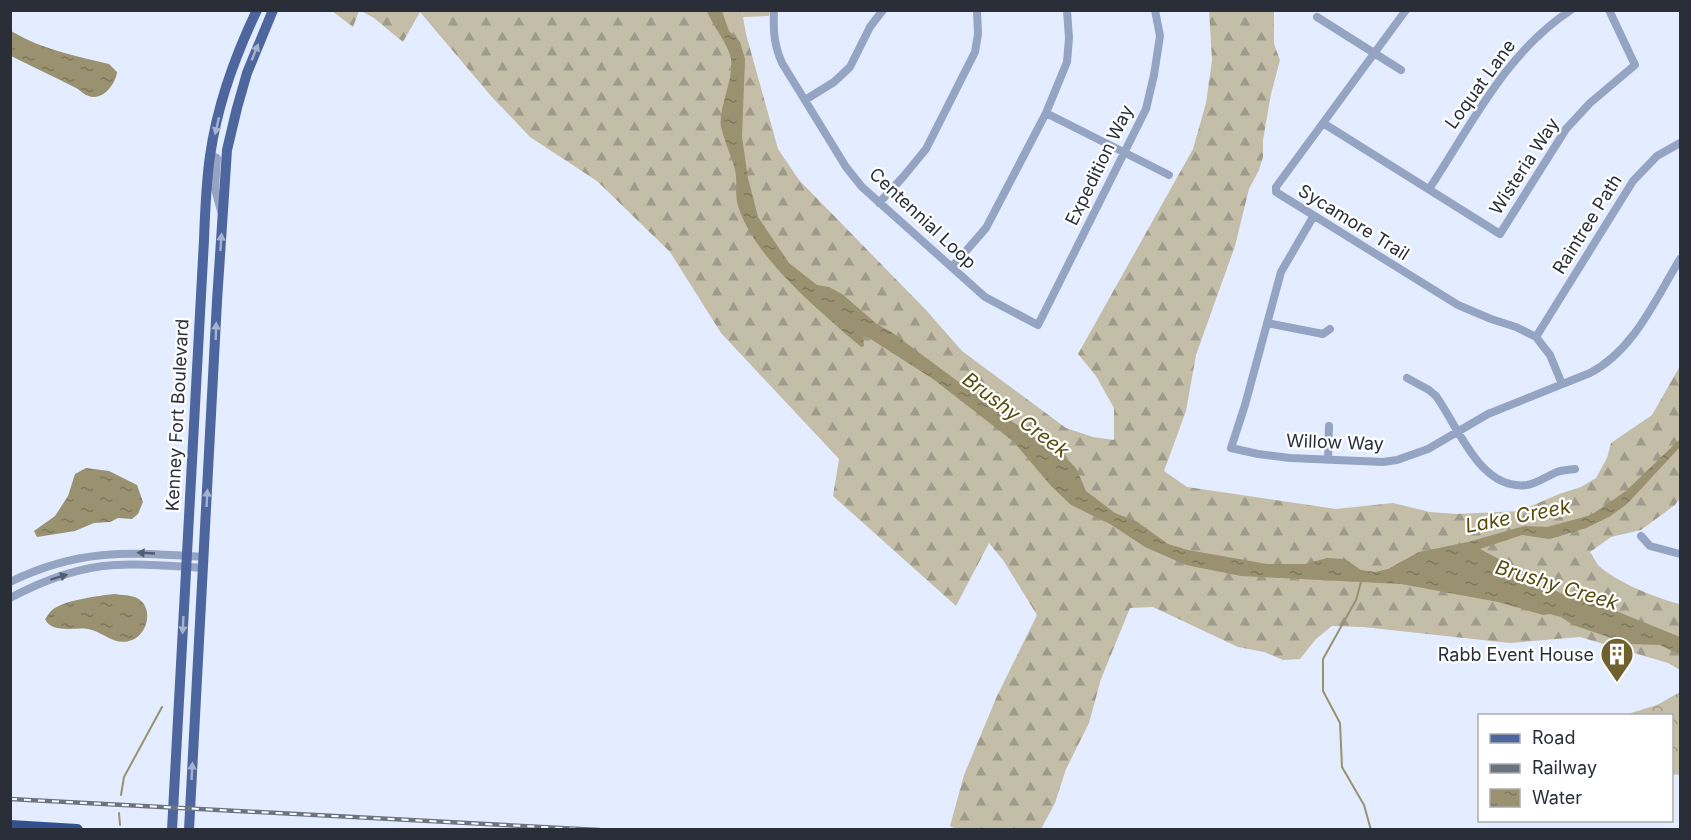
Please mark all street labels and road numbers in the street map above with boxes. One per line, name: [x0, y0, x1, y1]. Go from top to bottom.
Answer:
street label: Loquat Lane: [1441, 35, 1519, 133]
street label: Expedition Way: [1061, 101, 1137, 229]
street label: Wisteria Way: [1485, 114, 1563, 218]
street label: Centennial Loop: [865, 163, 981, 273]
street label: Raintree Path: [1548, 170, 1626, 278]
street label: Sycamore Trail: [1295, 180, 1413, 264]
street label: Kenney Fort Boulevard: [161, 318, 193, 512]
street label: Willow Way: [1286, 430, 1384, 454]

